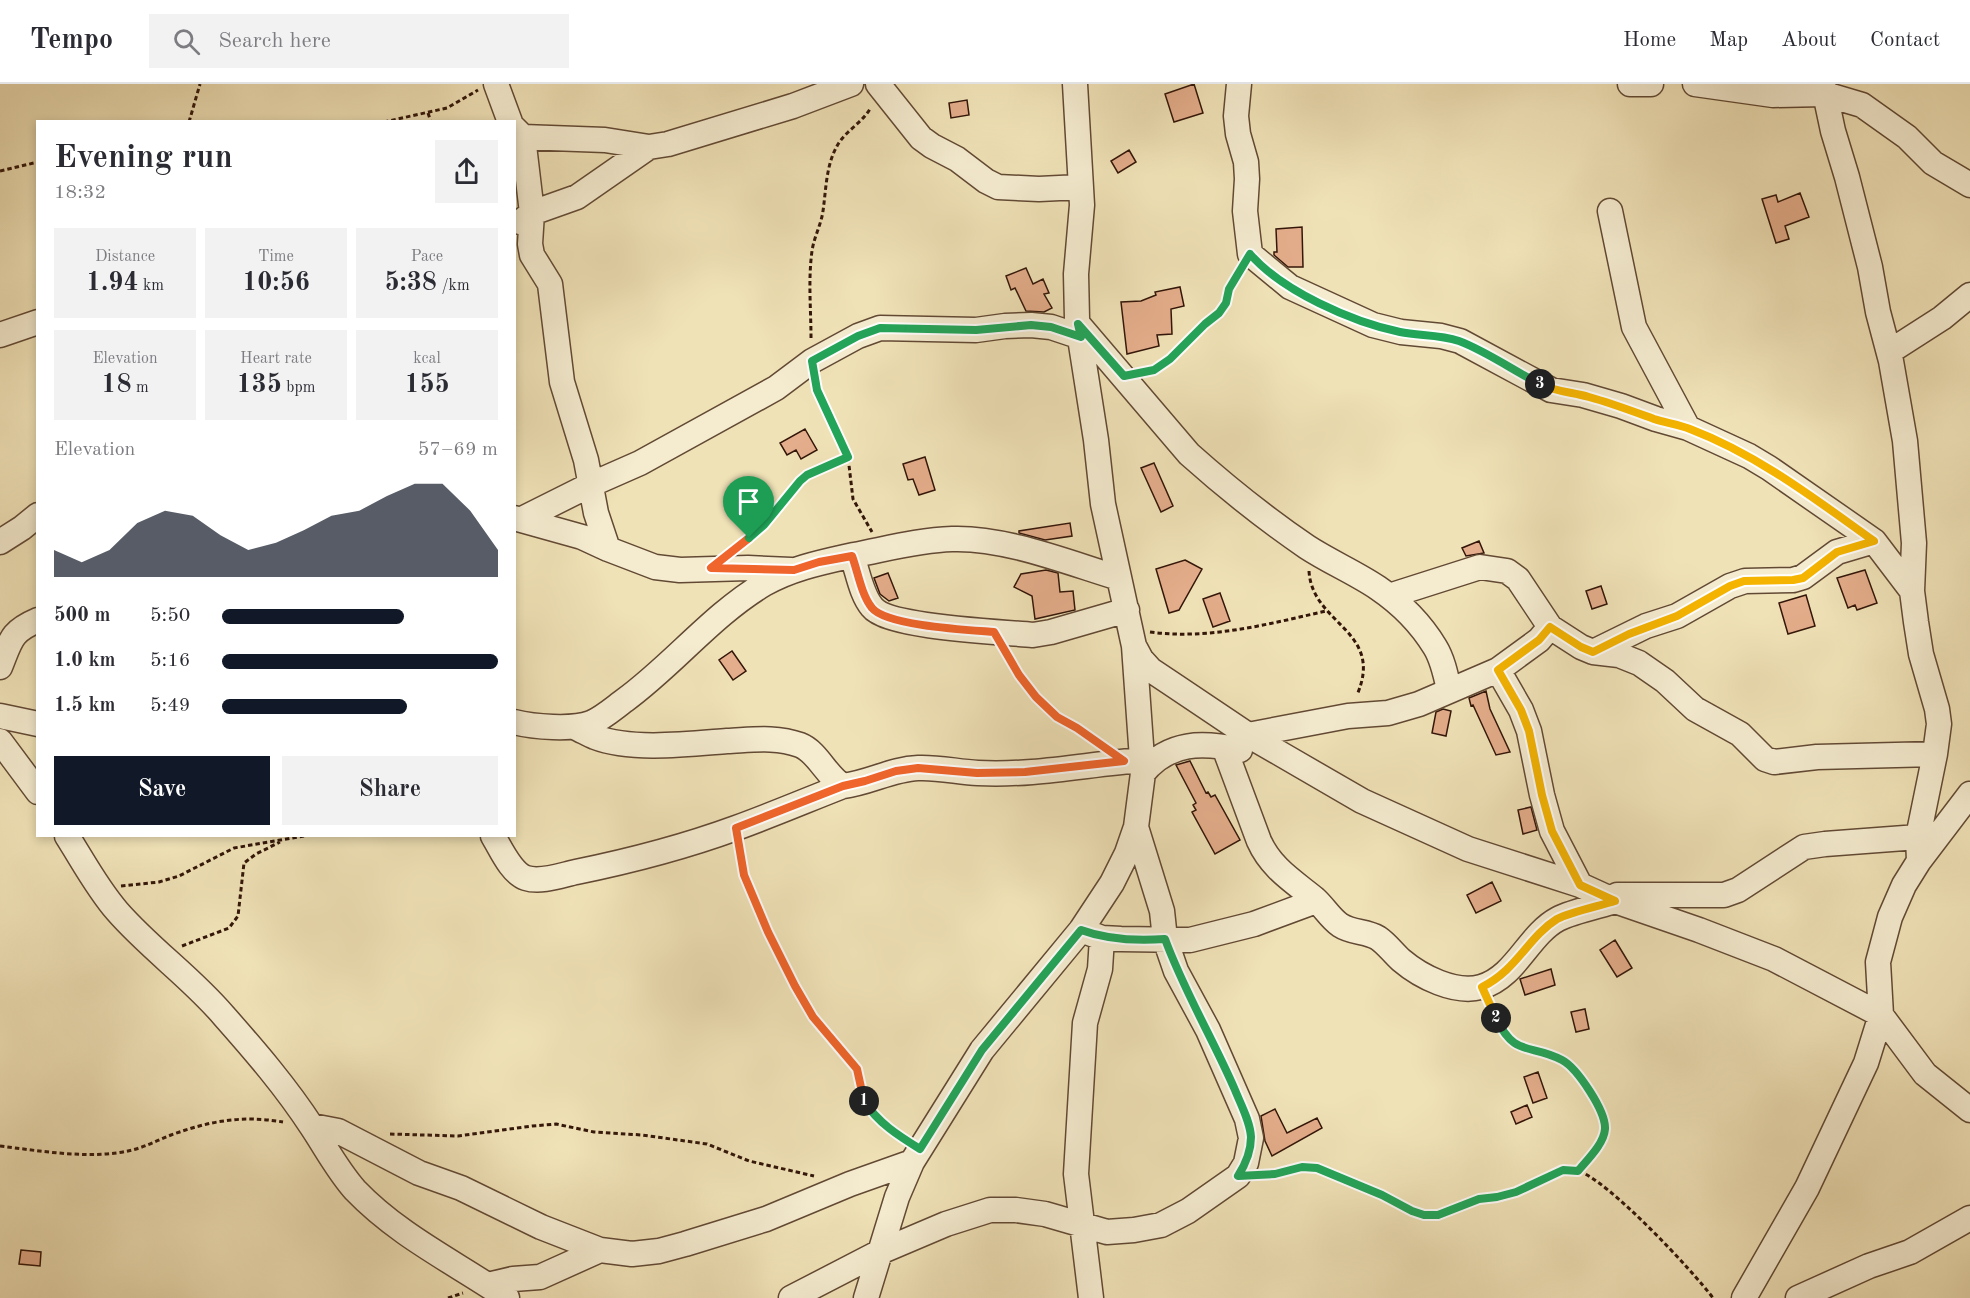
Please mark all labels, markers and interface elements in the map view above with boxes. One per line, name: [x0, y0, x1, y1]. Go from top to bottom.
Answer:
search box: [149, 14, 569, 68]
icon: search: [170, 25, 203, 58]
text: Tempo: [30, 27, 113, 55]
text: Search here: [218, 30, 331, 52]
text: Home: [1623, 30, 1676, 51]
text: Map: [1709, 30, 1748, 51]
text: About: [1781, 30, 1837, 51]
text: Contact: [1870, 30, 1940, 51]
button: share: [435, 140, 498, 203]
text: Evening run: [54, 142, 233, 175]
text: 18:32: [54, 183, 106, 203]
text: Distance: [95, 249, 155, 265]
text: Time: [258, 249, 294, 265]
text: Pace: [411, 249, 443, 265]
text: 1.94: [86, 270, 139, 296]
text: 10:56: [242, 270, 310, 296]
text: 5:38: [384, 270, 437, 296]
text: km: [139, 278, 164, 294]
text: /km: [437, 278, 470, 294]
text: Elevation: [92, 351, 158, 367]
text: Heart rate: [240, 351, 312, 367]
text: kcal: [413, 351, 441, 367]
pin: 3: [1525, 369, 1555, 399]
text: 18: [101, 372, 131, 398]
text: 135: [237, 372, 282, 398]
text: 155: [404, 372, 450, 398]
text: 3: [1535, 376, 1545, 392]
text: m: [131, 380, 149, 396]
text: bpm: [282, 380, 315, 396]
text: Elevation: [54, 440, 135, 460]
text: 57–69 m: [418, 440, 498, 460]
pin: [723, 476, 774, 538]
icon: arrive: [732, 485, 765, 518]
text: 500 m: [54, 606, 110, 626]
text: 5:50: [150, 606, 190, 626]
text: 1.0 km: [54, 651, 116, 671]
text: 5:16: [150, 651, 190, 671]
text: 1.5 km: [54, 696, 116, 716]
text: 5:49: [150, 696, 190, 716]
button: Save: [54, 756, 270, 825]
button: Share: [282, 756, 498, 825]
pin: 2: [1481, 1003, 1511, 1033]
text: 2: [1491, 1010, 1501, 1026]
pin: 1: [849, 1086, 879, 1116]
text: 1: [859, 1093, 869, 1109]

